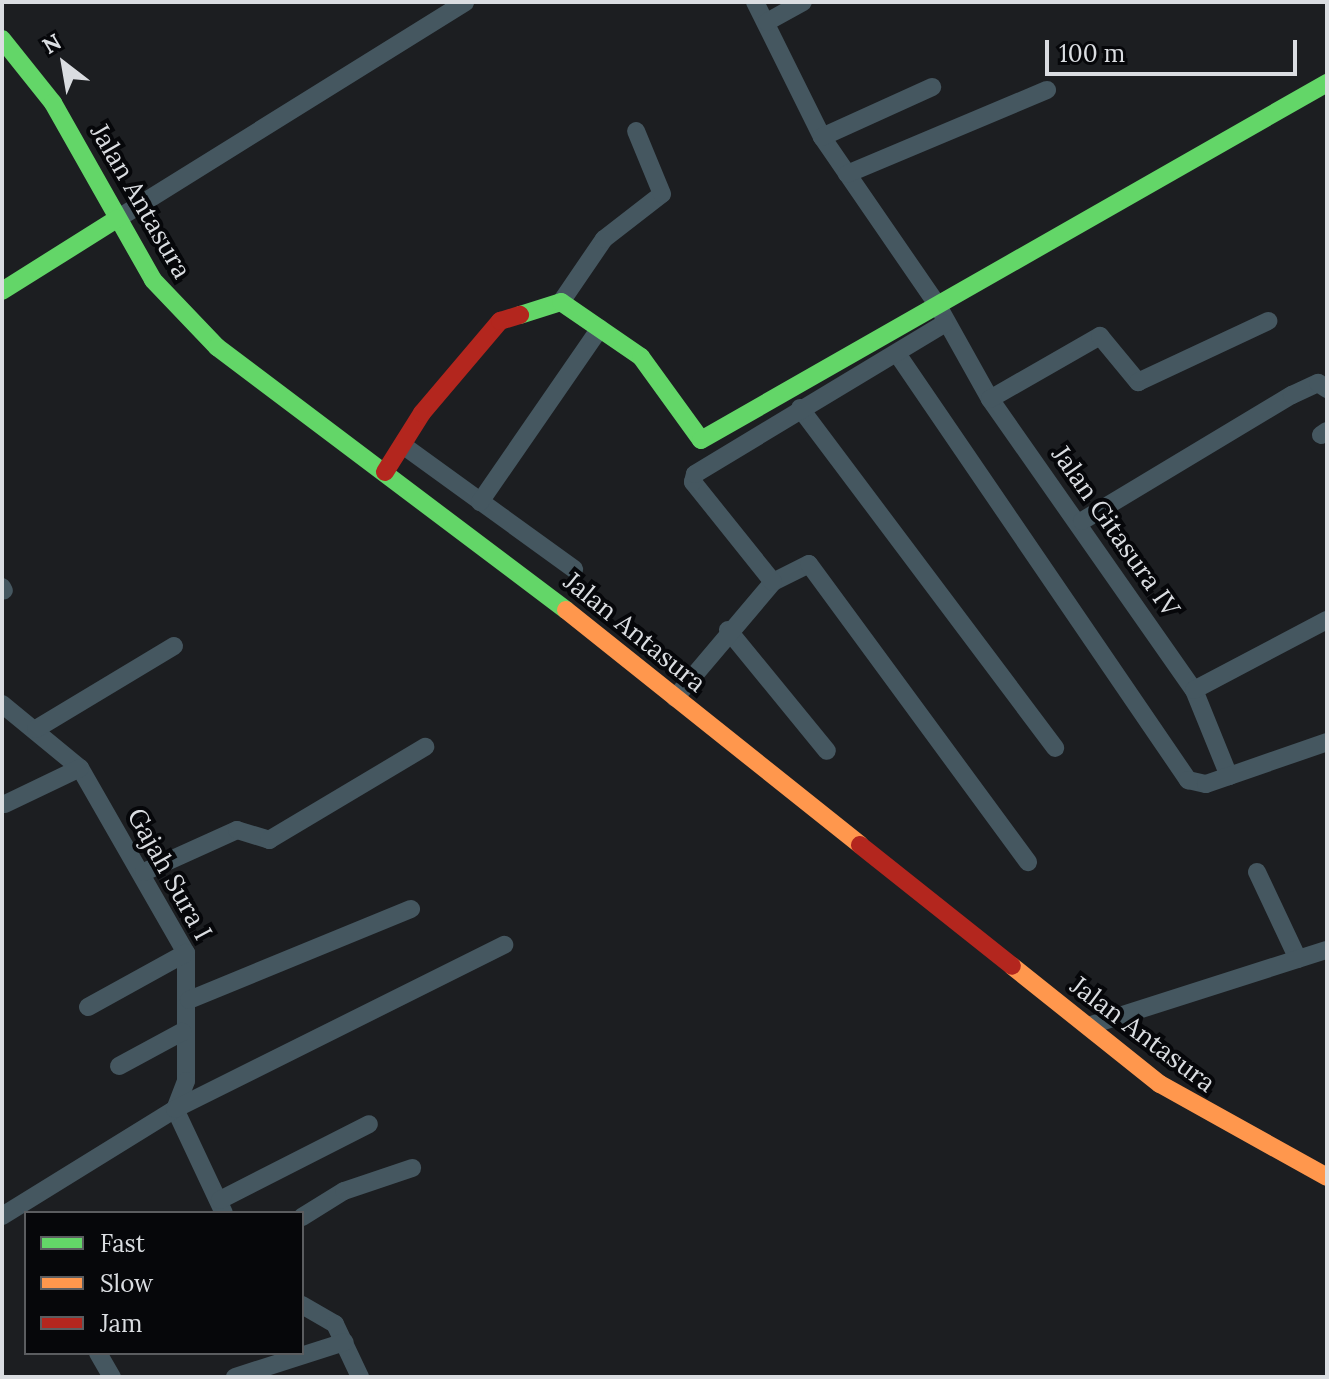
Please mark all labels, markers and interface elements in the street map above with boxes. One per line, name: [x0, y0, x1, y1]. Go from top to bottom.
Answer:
north arrow: [24, 24, 104, 104]
scale bar: [1049, 24, 1301, 74]
text: N: [37, 27, 66, 60]
text: 100 m: [1059, 38, 1125, 69]
street label: Jalan Antasura: [84, 118, 198, 284]
street label: Jalan Gitasura IV: [1045, 440, 1187, 622]
street label: Jalan Antasura: [558, 565, 712, 699]
street label: Gajah Sura I: [121, 803, 219, 945]
street label: Jalan Antasura: [1064, 969, 1222, 1099]
legend: [24, 1211, 304, 1355]
text: Fast: [100, 1228, 145, 1259]
text: Slow: [100, 1268, 153, 1299]
text: Jam: [100, 1308, 142, 1339]

